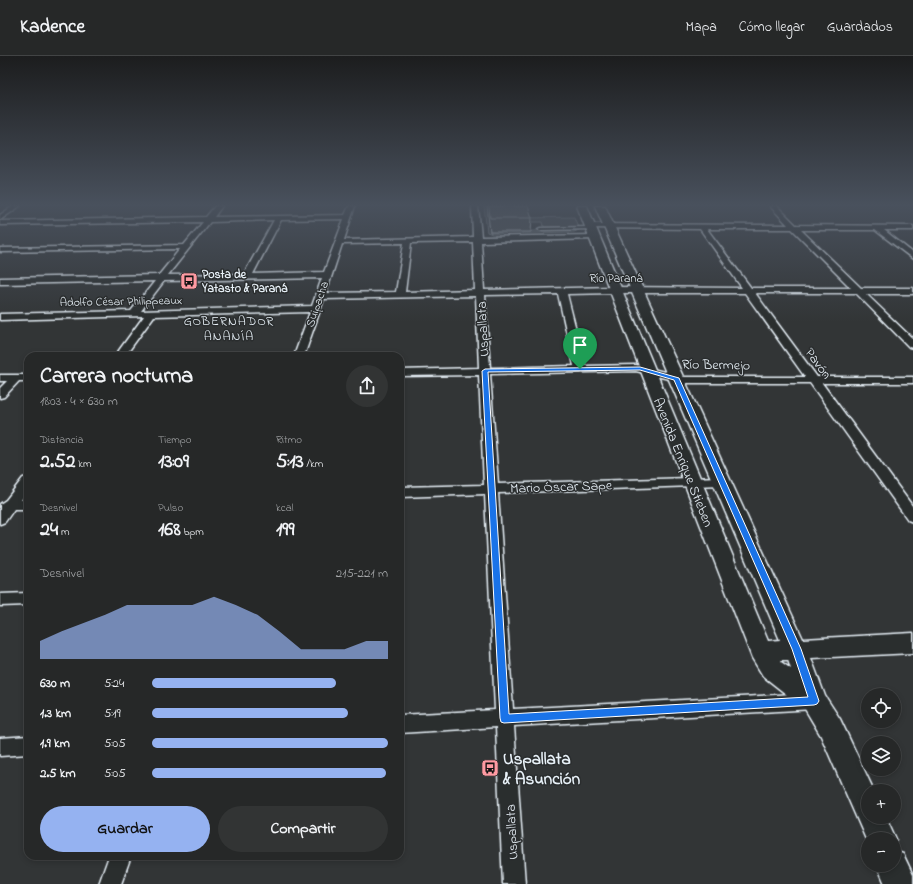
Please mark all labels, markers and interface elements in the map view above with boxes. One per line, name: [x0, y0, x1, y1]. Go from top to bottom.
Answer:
text: Kadence: [20, 14, 85, 41]
text: Mapa: [686, 17, 717, 38]
text: Cómo llegar: [739, 17, 805, 38]
text: Guardados: [827, 17, 893, 38]
place label: Posta de Yatasto & Paraná: [201, 266, 288, 298]
street label: Río Paraná: [590, 270, 642, 288]
bus stop icon: Posta de Yatasto & Paraná: [179, 271, 199, 291]
street label: Suipacha: [302, 279, 334, 330]
street label: Adolfo César Philippeaux: [59, 292, 183, 312]
street label: Uspallata: [472, 301, 495, 357]
district label: GOBERNADOR ANANÍA: [184, 312, 274, 346]
pin: [563, 328, 597, 369]
icon: arrive: [569, 334, 591, 356]
street label: Pavón: [799, 344, 836, 384]
street label: Río Bermejo: [682, 354, 750, 377]
text: Carrera nocturna: [40, 361, 193, 393]
button: share: [346, 365, 388, 407]
text: 18:03 · 4 × 630 m: [40, 392, 118, 411]
street label: Avenida Enrique Stieben: [647, 395, 718, 531]
text: Distancia: [40, 432, 84, 448]
text: Tiempo: [158, 432, 191, 448]
text: Ritmo: [276, 432, 302, 448]
text: 2.52: [40, 448, 75, 477]
text: 13:09: [158, 448, 189, 477]
text: 5:13: [276, 448, 304, 477]
text: km: [75, 456, 92, 472]
text: /km: [304, 456, 323, 472]
street label: Mario Óscar Sape: [510, 475, 613, 500]
text: Desnivel: [40, 500, 77, 516]
text: Pulso: [158, 500, 183, 516]
text: kcal: [276, 500, 294, 516]
text: 24: [40, 516, 58, 545]
text: 168: [158, 516, 181, 545]
text: 199: [276, 516, 294, 545]
text: m: [58, 524, 69, 540]
text: bpm: [181, 524, 204, 540]
text: Desnivel: [40, 564, 84, 583]
text: 215–221 m: [336, 564, 388, 583]
text: 630 m: [40, 674, 70, 693]
text: 5:24: [104, 674, 124, 693]
map controls: [861, 688, 901, 872]
button: locate: [861, 688, 901, 728]
text: 1.3 km: [40, 704, 71, 723]
text: 5:19: [104, 704, 121, 723]
text: 1.9 km: [40, 734, 70, 753]
text: 5:05: [104, 734, 126, 753]
button: layers: [861, 736, 901, 776]
place label: Uspallata & Asunción: [502, 747, 581, 792]
bus stop icon: Uspallata & Asunción: [480, 758, 500, 778]
text: 2.5 km: [40, 764, 76, 783]
text: 5:05: [104, 764, 126, 783]
button: +: [861, 784, 901, 824]
street label: Uspallata: [501, 804, 524, 860]
button: Guardar: [40, 806, 210, 852]
button: Compartir: [218, 806, 388, 852]
button: −: [861, 832, 901, 872]

